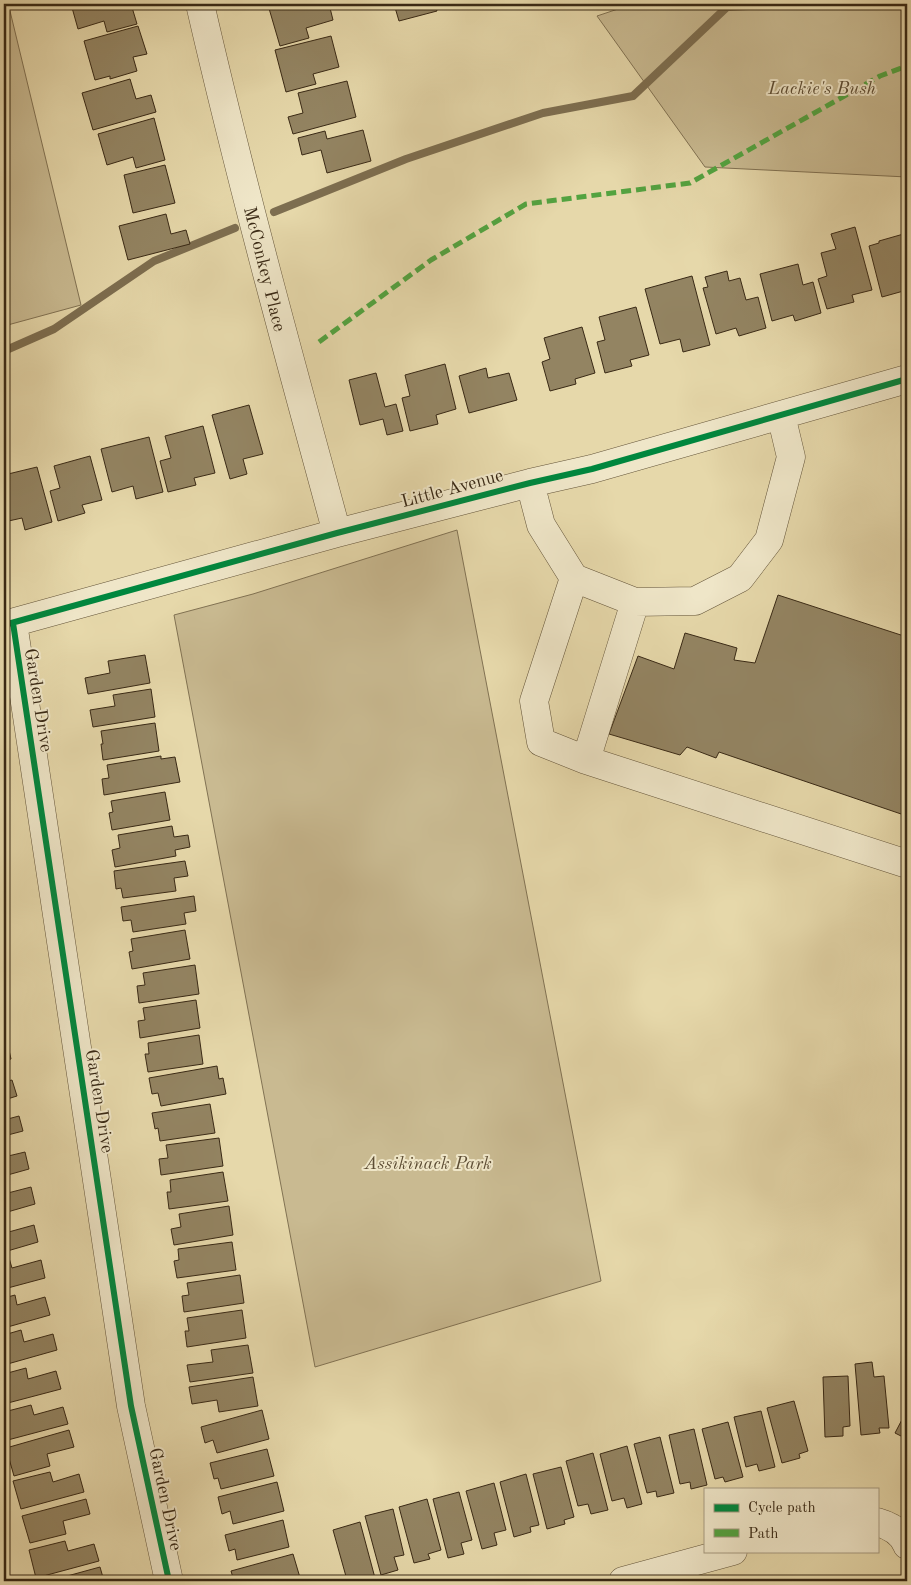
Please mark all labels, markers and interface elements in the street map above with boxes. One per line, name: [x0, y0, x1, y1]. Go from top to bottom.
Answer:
park label: Lackie's Bush: [767, 80, 876, 98]
street label: McConkey Place: [240, 205, 288, 334]
street label: Little Avenue: [399, 467, 505, 511]
street label: Garden Drive: [21, 647, 55, 753]
street label: Garden Drive: [82, 1048, 116, 1154]
park label: Assikinack Park: [363, 1155, 492, 1173]
street label: Garden Drive: [145, 1446, 185, 1552]
legend: [704, 1488, 878, 1552]
text: Cycle path: [748, 1501, 816, 1516]
text: Path: [748, 1527, 778, 1542]

